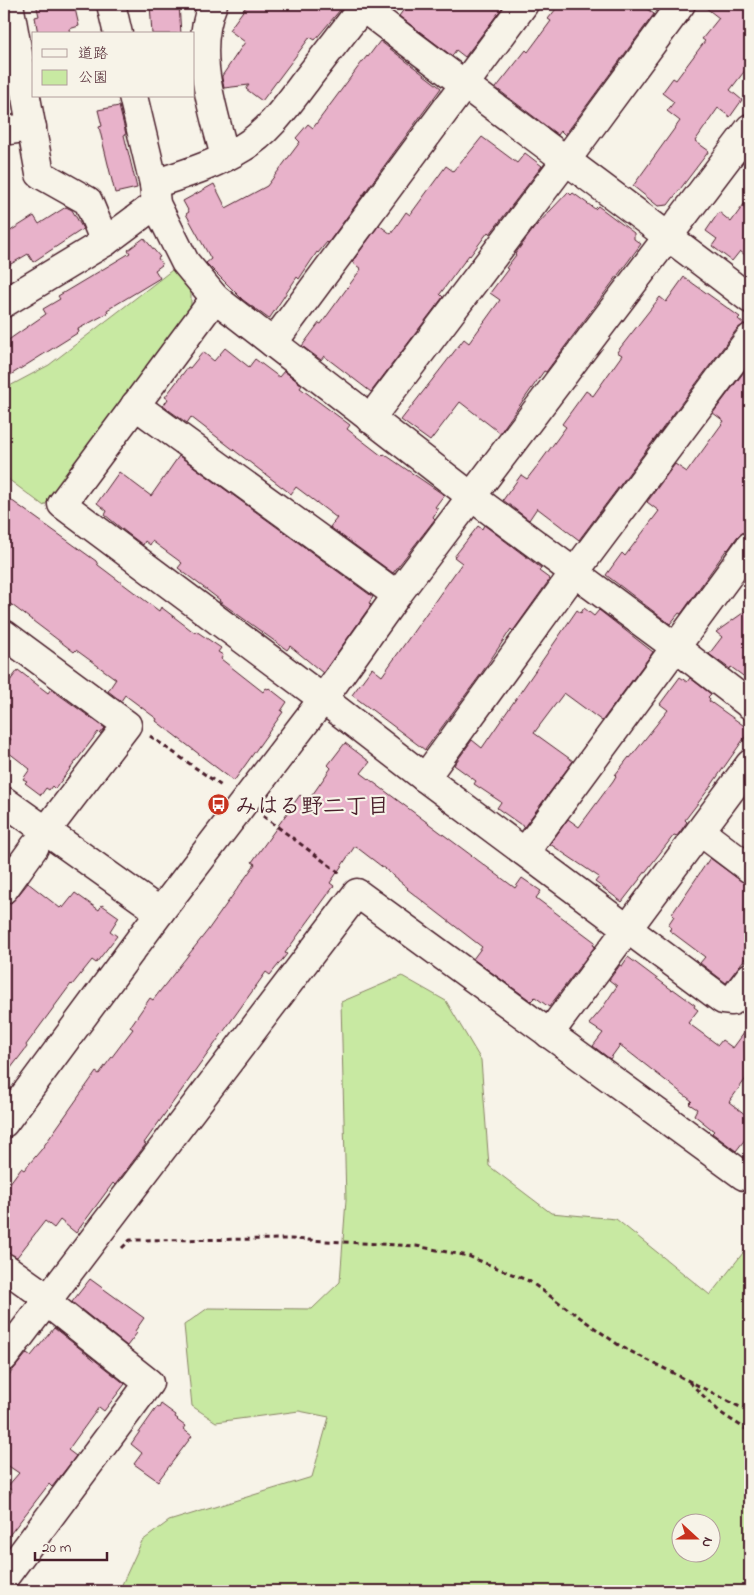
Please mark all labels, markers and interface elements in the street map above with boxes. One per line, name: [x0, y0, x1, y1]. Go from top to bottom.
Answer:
legend: [32, 32, 195, 98]
text: 道路: [78, 43, 108, 65]
text: 公園: [78, 67, 108, 89]
place label: みはる野二丁目: [235, 792, 389, 824]
bus stop icon: みはる野二丁目: [207, 793, 231, 817]
north arrow: [672, 1512, 722, 1562]
scale bar: [35, 1530, 108, 1562]
text: N: [695, 1534, 718, 1550]
text: 20 m: [42, 1537, 72, 1559]

